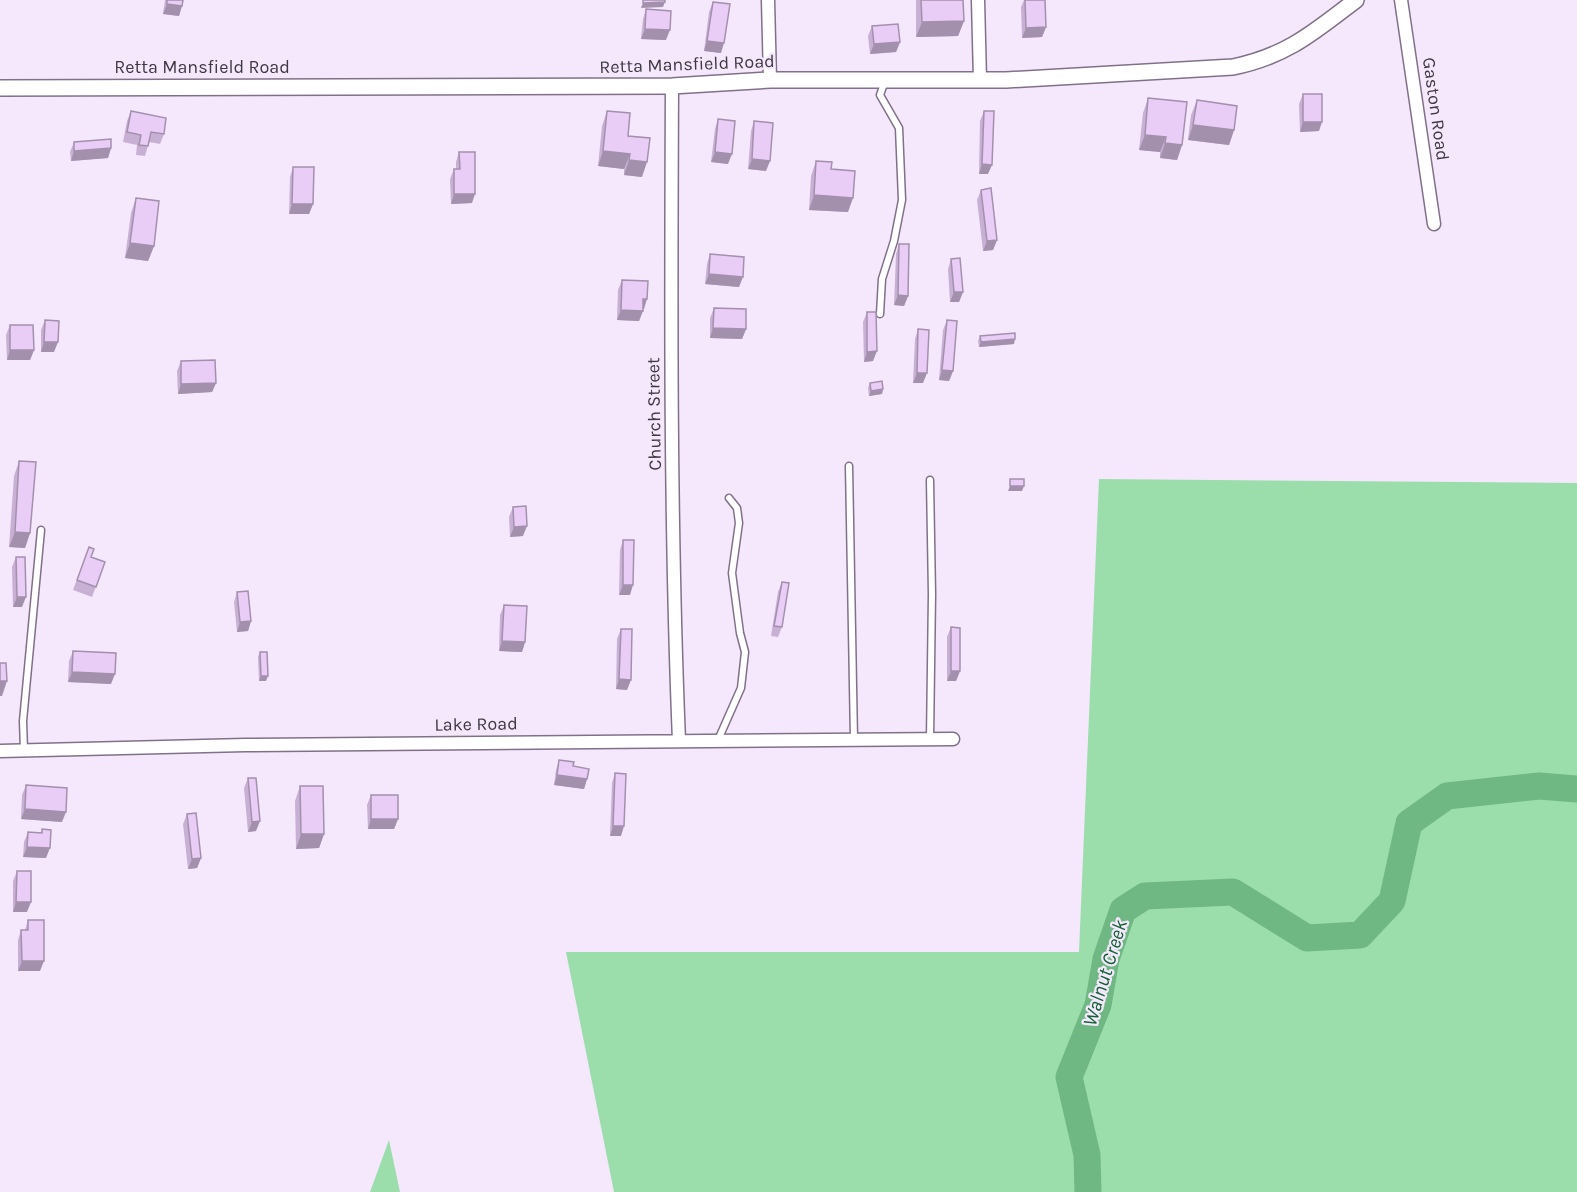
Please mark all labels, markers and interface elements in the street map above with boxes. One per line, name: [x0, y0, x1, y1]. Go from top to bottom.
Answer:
street label: Retta Mansfield Road: [599, 50, 775, 78]
street label: Retta Mansfield Road: [114, 56, 290, 78]
street label: Gaston Road: [1418, 56, 1454, 162]
street label: Church Street: [642, 357, 666, 471]
street label: Lake Road: [434, 712, 518, 736]
water label: Walnut Creek: [1078, 916, 1132, 1029]

